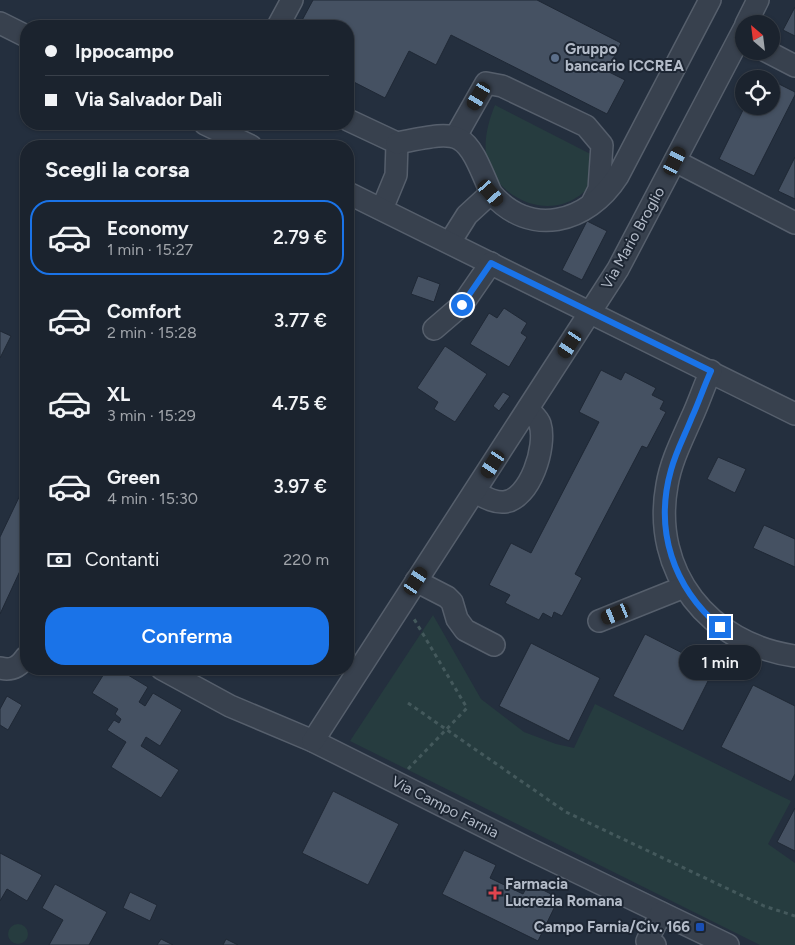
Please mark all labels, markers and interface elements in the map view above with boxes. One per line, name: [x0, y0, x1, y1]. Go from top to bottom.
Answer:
north arrow: [735, 15, 780, 60]
map controls: [735, 15, 780, 115]
text: Ippocampo: [75, 40, 174, 63]
place label: Gruppo bancario ICCREA: [565, 40, 684, 75]
marker: Gruppo bancario ICCREA: [549, 52, 561, 64]
button: locate: [735, 70, 780, 115]
car: [464, 79, 493, 113]
text: Via Salvador Dalì: [75, 88, 222, 111]
car: [661, 144, 688, 178]
text: Scegli la corsa: [45, 156, 190, 183]
car: [475, 177, 506, 209]
street label: Via Mario Broglio: [598, 184, 669, 292]
icon: car: [47, 215, 92, 260]
text: Economy: [107, 217, 189, 240]
text: 2.79 €: [273, 226, 327, 249]
text: 1 min · 15:27: [107, 240, 193, 259]
route start: [451, 294, 473, 316]
icon: car: [47, 298, 92, 343]
text: Comfort: [107, 300, 182, 323]
text: 3.77 €: [274, 309, 327, 332]
text: 2 min · 15:28: [107, 323, 197, 342]
car: [555, 327, 584, 361]
icon: car: [47, 381, 92, 426]
text: XL: [107, 383, 130, 406]
text: 4.75 €: [272, 392, 327, 415]
text: 3 min · 15:29: [107, 406, 196, 425]
car: [478, 447, 507, 481]
icon: car: [47, 464, 92, 509]
text: Green: [107, 466, 160, 489]
text: 3.97 €: [273, 475, 327, 498]
text: 4 min · 15:30: [107, 489, 198, 508]
icon: cash: [45, 546, 73, 574]
text: Contanti: [85, 548, 159, 571]
text: 220 m: [283, 550, 329, 569]
car: [401, 564, 430, 598]
car: [599, 601, 632, 627]
button: Conferma: [45, 607, 329, 665]
route end: [709, 616, 731, 638]
callout: 1 min: [679, 644, 761, 680]
text: 1 min: [701, 653, 739, 672]
street label: Via Campo Farnia: [388, 772, 502, 842]
place label: Farmacia Lucrezia Romana: [505, 875, 622, 910]
marker: Farmacia Lucrezia Romana: [489, 887, 501, 899]
place label: Campo Farnia/Civ. 166: [534, 918, 690, 936]
marker: Campo Farnia/Civ. 166: [694, 921, 706, 933]

